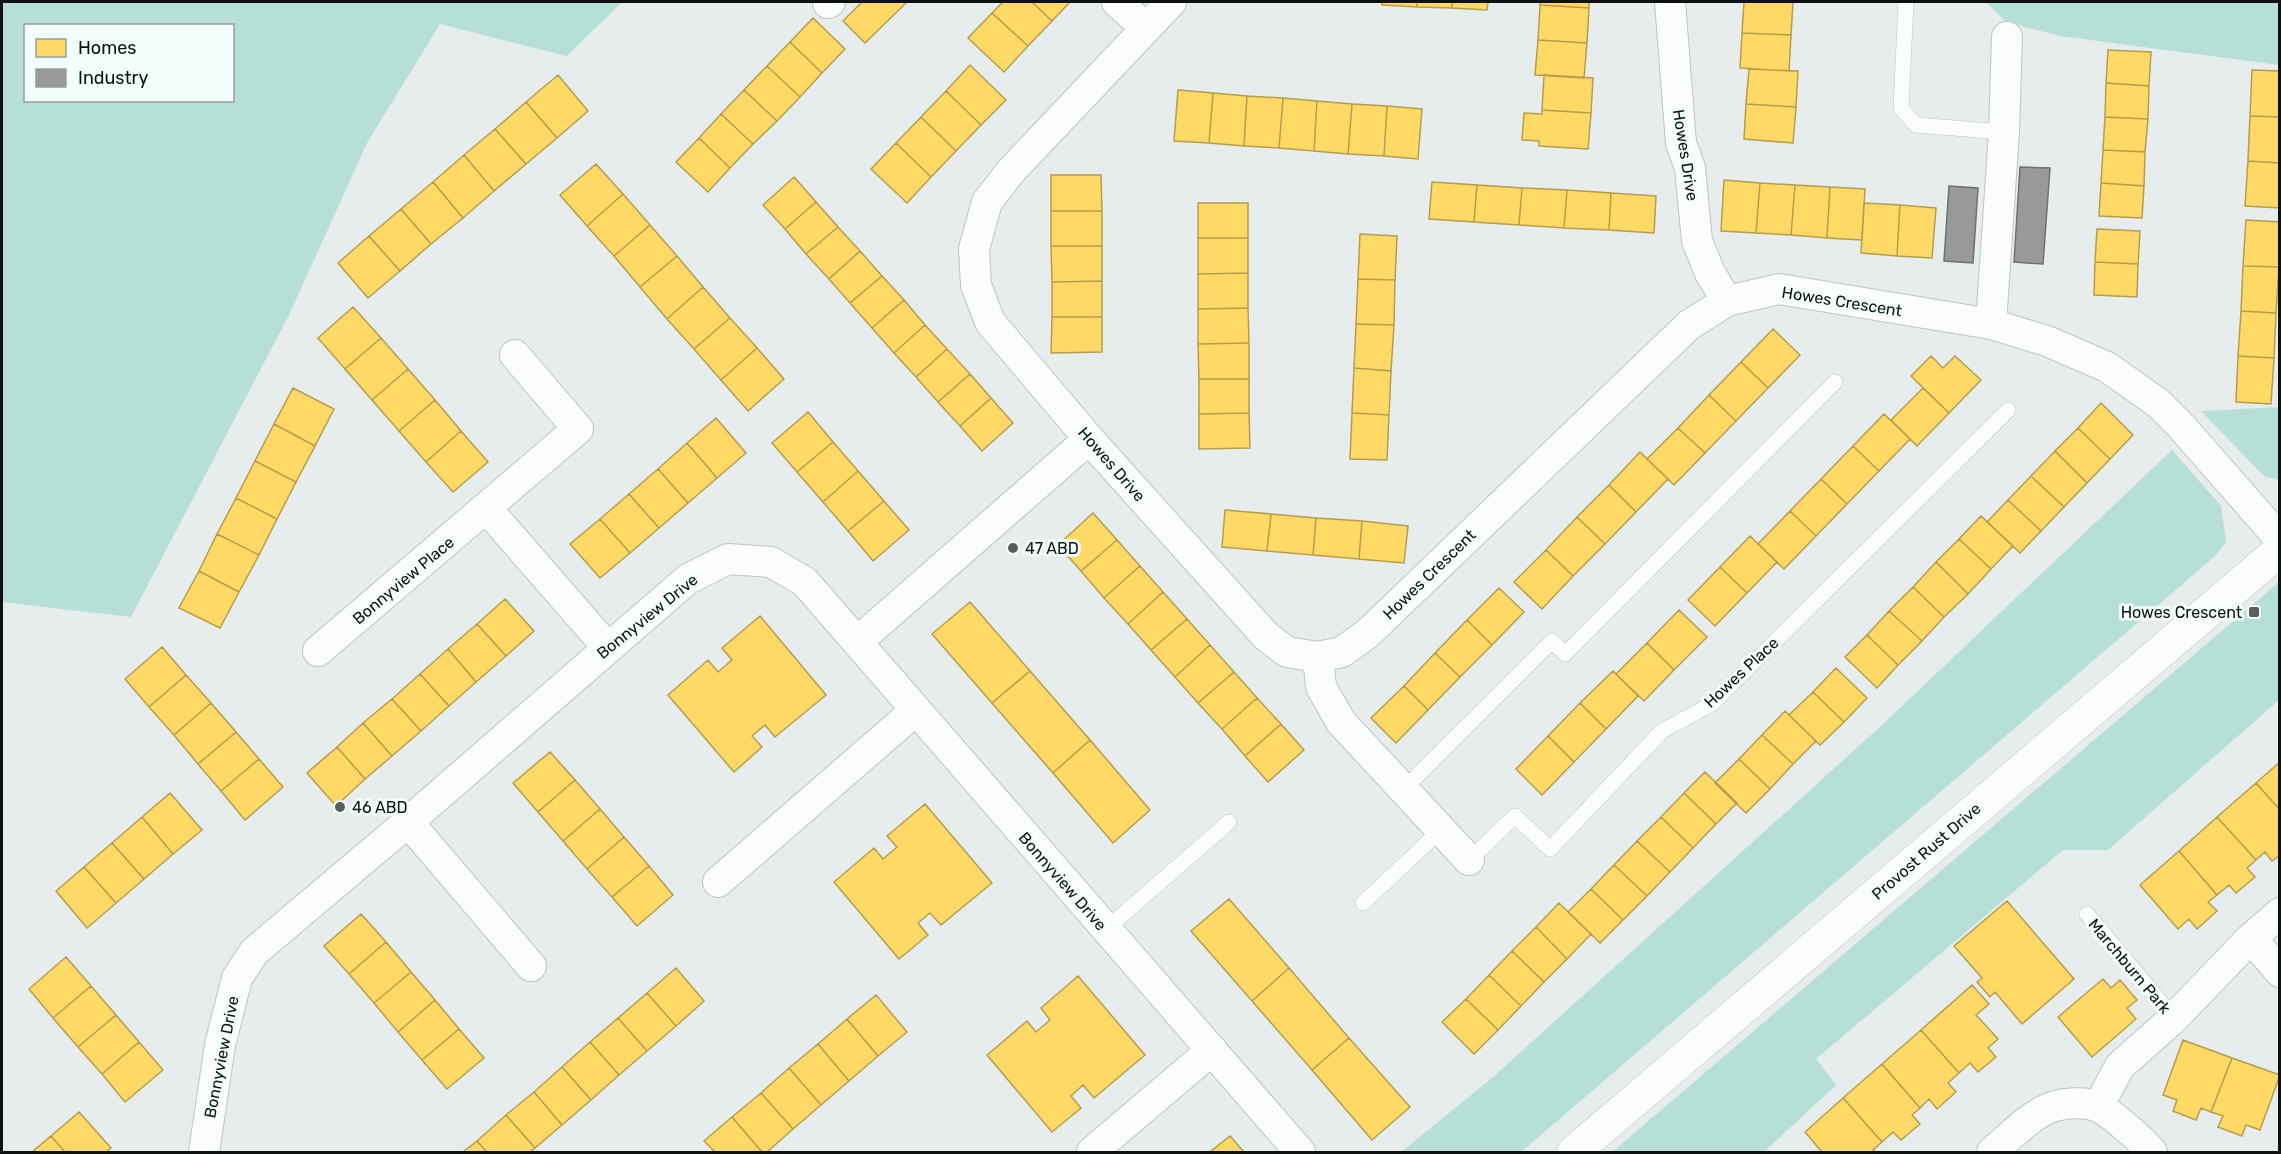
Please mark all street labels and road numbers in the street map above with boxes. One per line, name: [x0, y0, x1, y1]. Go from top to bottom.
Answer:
street label: Howes Drive: [1669, 108, 1702, 202]
street label: Howes Crescent: [1780, 283, 1903, 320]
street label: Howes Drive: [1074, 423, 1149, 506]
street label: Howes Crescent: [1379, 525, 1480, 623]
street label: Bonnyview Place: [349, 532, 458, 628]
street label: Bonnyview Drive: [593, 570, 702, 663]
street label: Howes Place: [1700, 633, 1783, 712]
street label: Provost Rust Drive: [1868, 799, 1985, 904]
street label: Bonnyview Drive: [1015, 828, 1111, 934]
street label: Marchburn Park: [2084, 915, 2175, 1018]
street label: Bonnyview Drive: [200, 994, 243, 1120]

